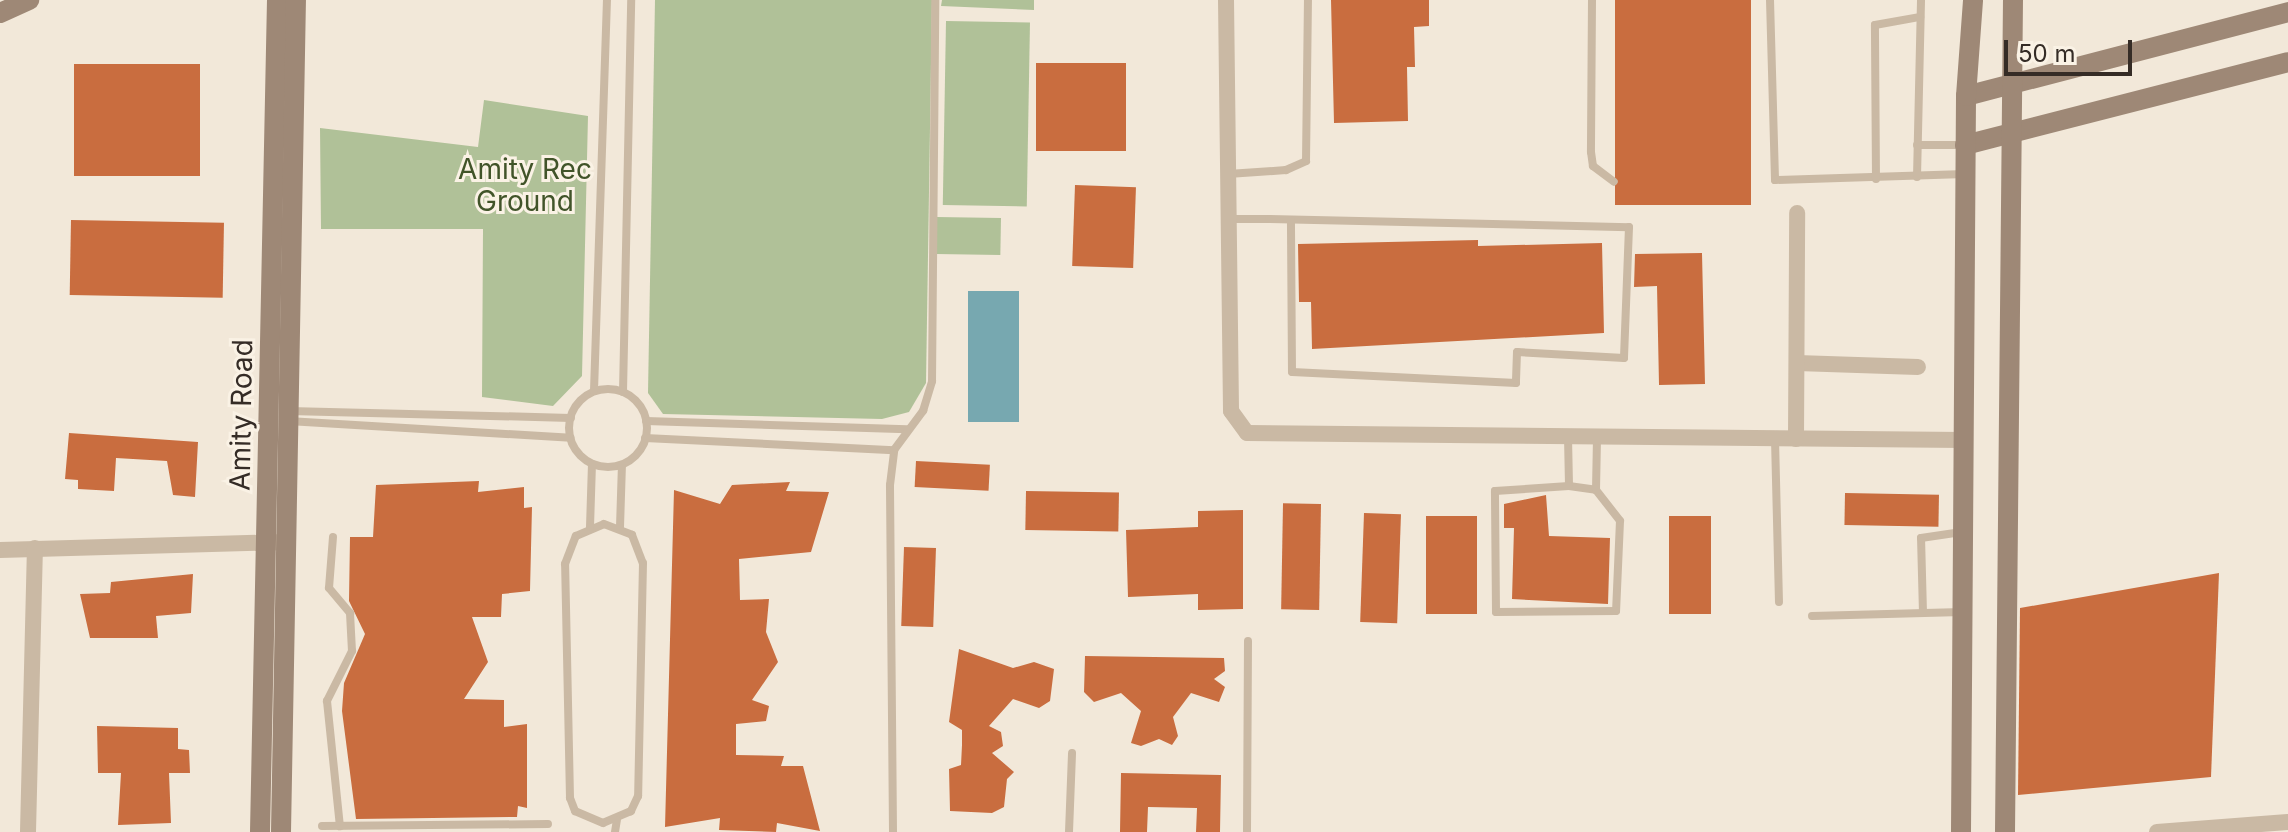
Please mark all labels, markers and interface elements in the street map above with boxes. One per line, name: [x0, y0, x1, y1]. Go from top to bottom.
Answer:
scale bar: [2008, 24, 2136, 74]
text: 50 m: [2018, 39, 2076, 68]
park label: Amity Rec Ground: [458, 152, 592, 218]
street label: Amity Road: [223, 339, 259, 491]

